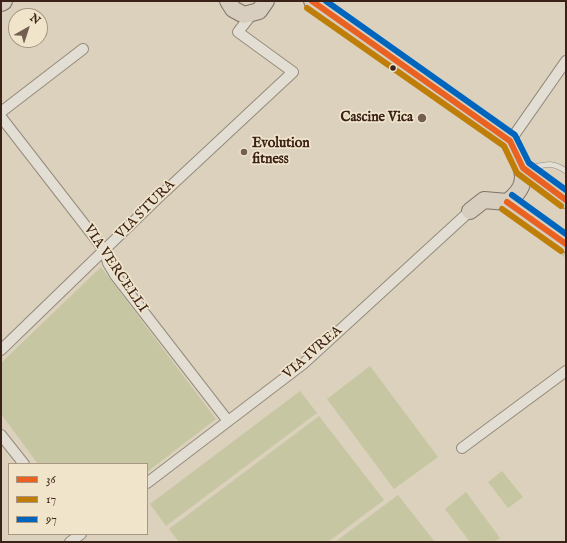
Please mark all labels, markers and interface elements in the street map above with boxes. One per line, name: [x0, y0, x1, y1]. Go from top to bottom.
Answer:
north arrow: [8, 8, 48, 48]
text: N: [27, 11, 43, 28]
unlabelled marker: [388, 63, 398, 73]
place label: Cascine Vica: [340, 110, 413, 126]
marker: Cascine Vica: [416, 112, 428, 124]
place label: Evolution fitness: [252, 136, 310, 168]
marker: Evolution fitness: [239, 147, 249, 157]
street label: VIA STURA: [113, 177, 179, 243]
street label: VIA VERCELLI: [79, 222, 151, 316]
street label: VIA IVREA: [280, 323, 346, 383]
legend: [8, 463, 148, 535]
text: 36: [46, 472, 56, 487]
text: 17: [46, 492, 56, 507]
text: 97: [46, 512, 57, 527]

